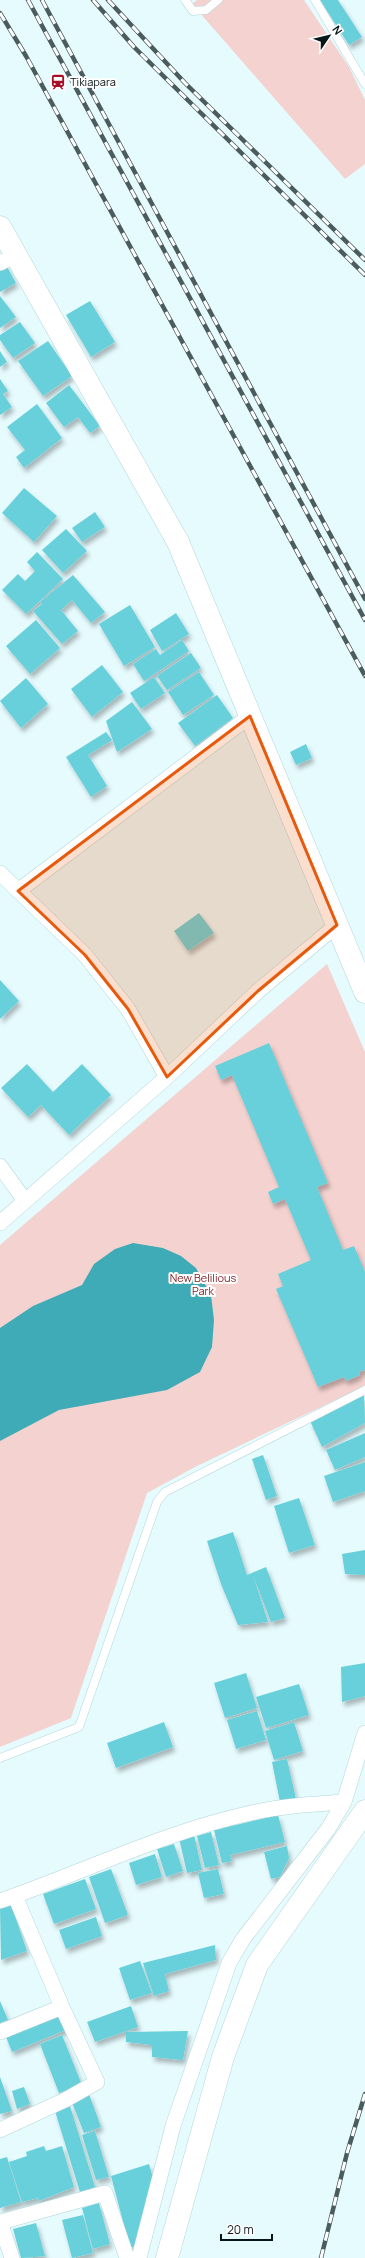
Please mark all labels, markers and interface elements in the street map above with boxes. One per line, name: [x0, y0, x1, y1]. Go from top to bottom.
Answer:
north arrow: [309, 16, 349, 56]
text: N: [329, 22, 346, 38]
station icon: Tikiapara: [49, 73, 67, 91]
place label: Tikiapara: [70, 74, 116, 89]
park label: New Belilious Park: [170, 1270, 237, 1298]
scale bar: [221, 2216, 272, 2242]
text: 20 m: [227, 2221, 254, 2238]

